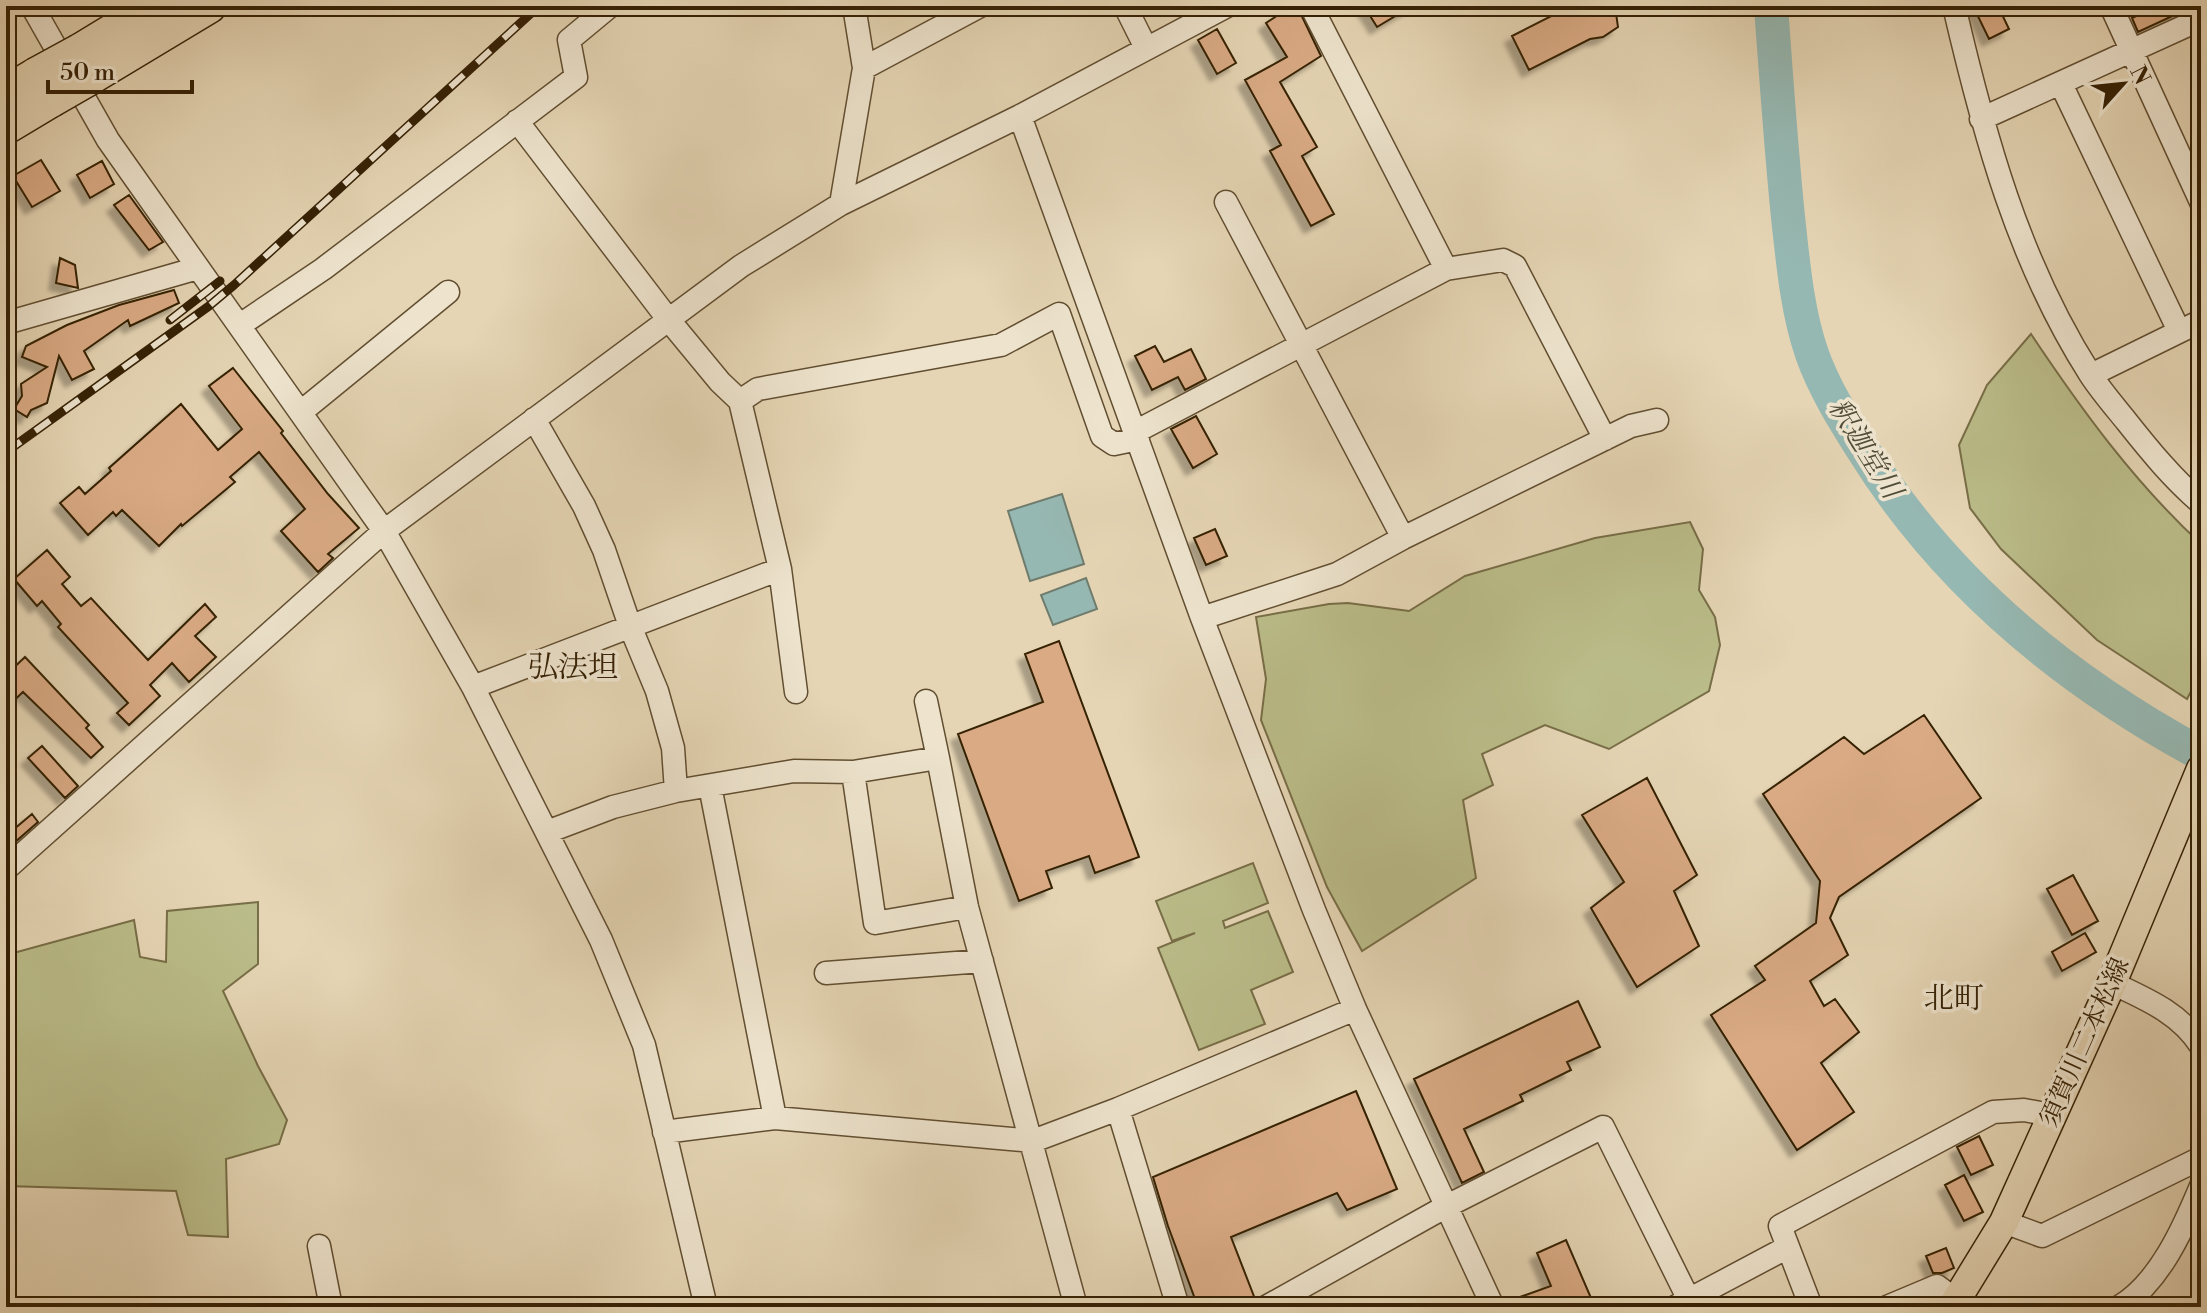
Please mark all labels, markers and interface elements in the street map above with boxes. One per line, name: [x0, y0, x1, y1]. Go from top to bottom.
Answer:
scale bar: [48, 44, 192, 94]
north arrow: [2083, 44, 2163, 124]
text: 50 m: [60, 58, 115, 88]
text: N: [2124, 62, 2156, 90]
water label: 釈迦堂川: [1820, 392, 1911, 508]
district label: 弘法坦: [528, 649, 618, 687]
street label: 須賀川二本松線: [2033, 953, 2137, 1132]
district label: 北町: [1924, 980, 1984, 1018]

